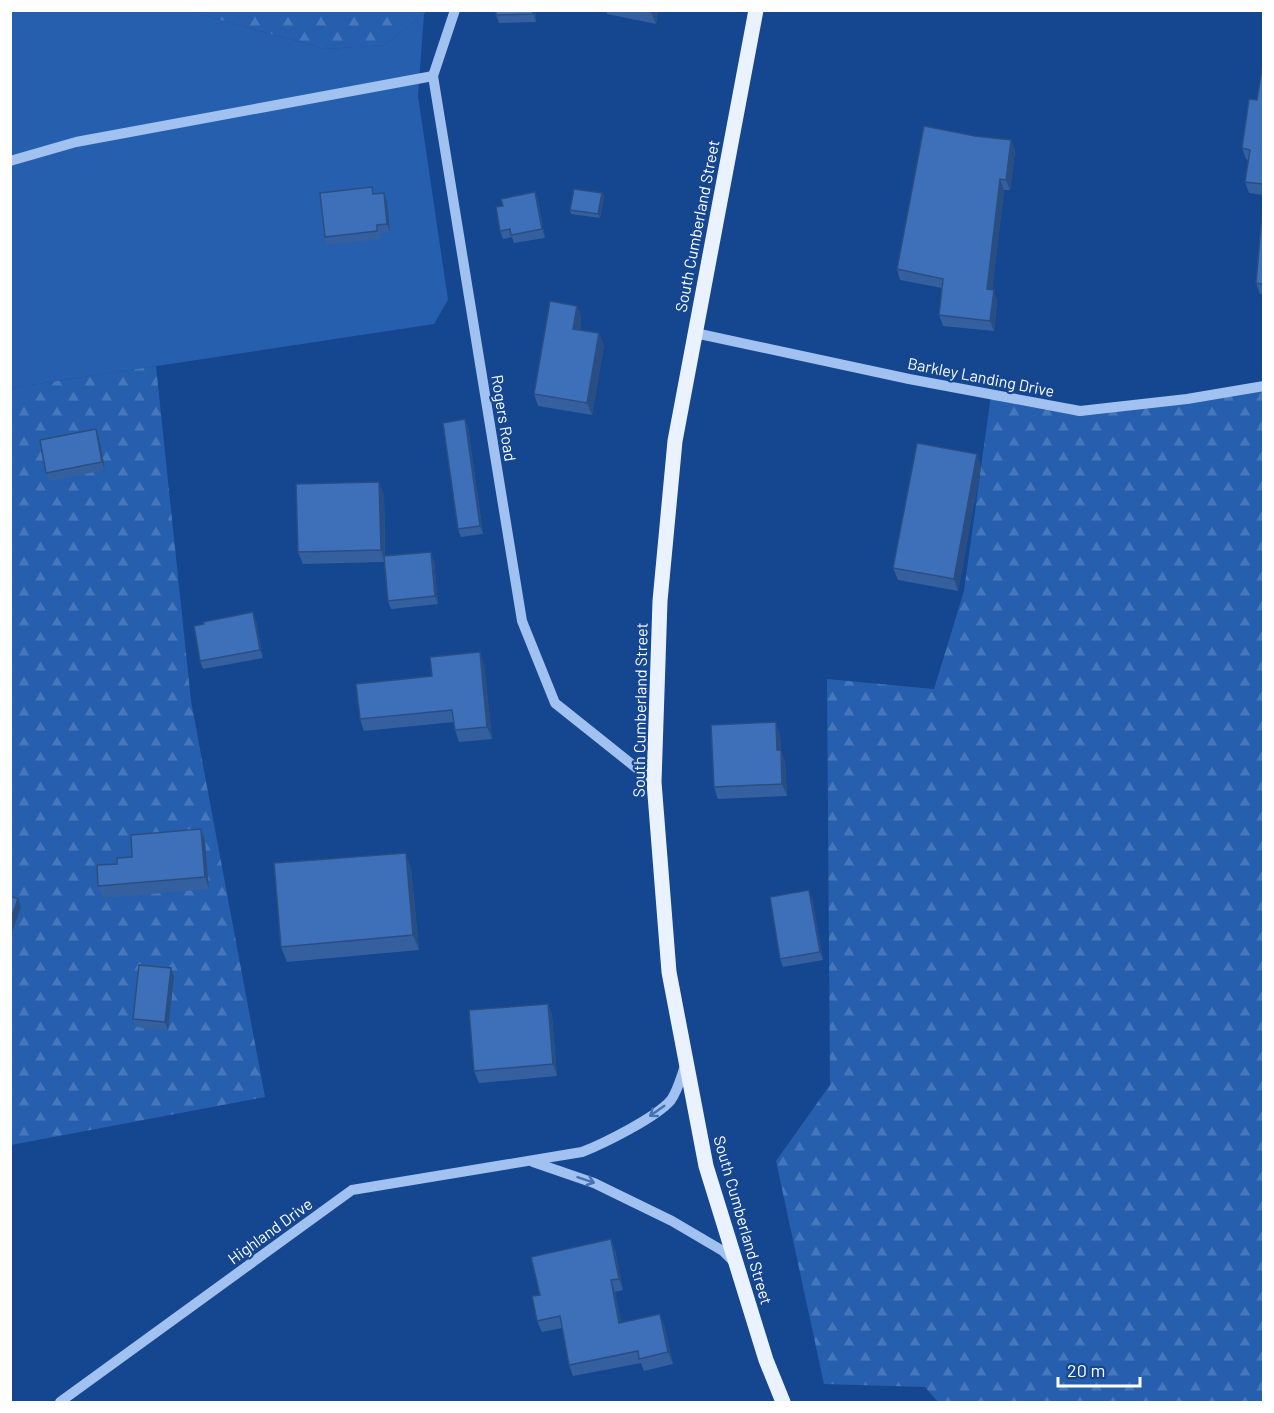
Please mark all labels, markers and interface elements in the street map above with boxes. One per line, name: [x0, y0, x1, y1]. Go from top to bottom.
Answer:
street label: South Cumberland Street: [671, 138, 723, 313]
street label: Barkley Landing Drive: [906, 353, 1056, 400]
street label: Rogers Road: [488, 373, 521, 463]
street label: South Cumberland Street: [628, 622, 651, 798]
one-way arrow: [649, 1105, 665, 1117]
street label: South Cumberland Street: [710, 1133, 777, 1306]
one-way arrow: [576, 1175, 595, 1186]
street label: Highland Drive: [224, 1194, 316, 1268]
scale bar: [1058, 1350, 1140, 1388]
text: 20 m: [1067, 1359, 1105, 1381]

